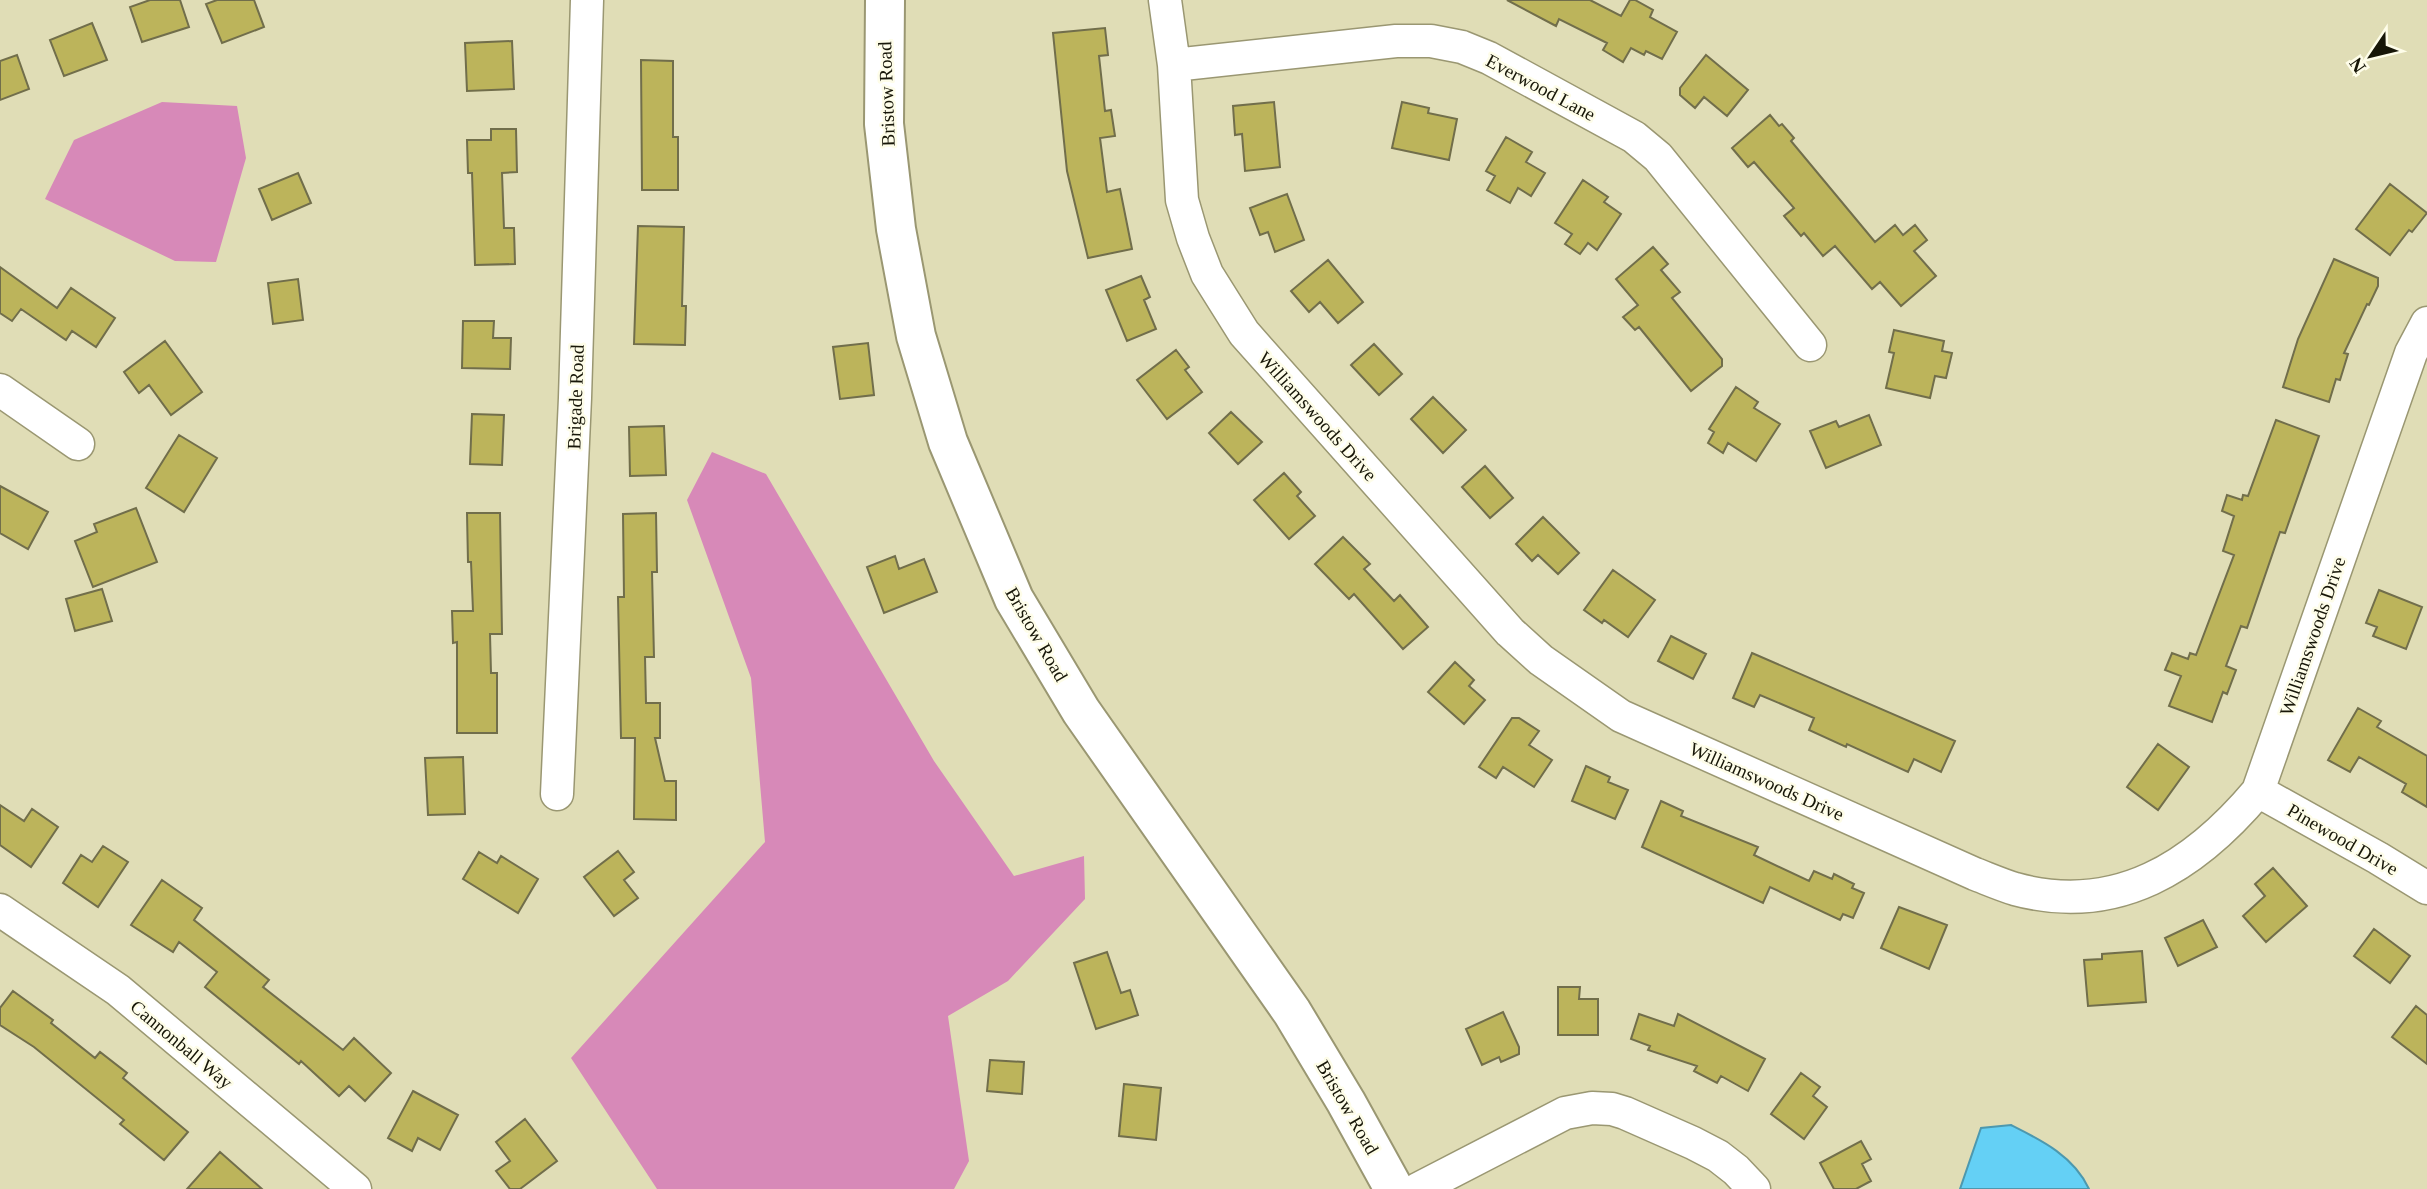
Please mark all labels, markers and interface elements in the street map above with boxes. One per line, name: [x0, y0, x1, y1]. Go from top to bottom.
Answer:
north arrow: [2336, 21, 2406, 91]
street label: Bristow Road: [874, 41, 899, 147]
street label: Everwood Lane: [1483, 50, 1599, 125]
text: N: [2345, 54, 2370, 77]
street label: Brigade Road: [563, 344, 588, 450]
street label: Williamswoods Drive: [1254, 347, 1381, 485]
street label: Williamswoods Drive: [2275, 554, 2350, 718]
street label: Bristow Road: [1001, 584, 1072, 685]
street label: Williamswoods Drive: [1686, 738, 1847, 825]
street label: Pinewood Drive: [2284, 799, 2402, 880]
street label: Cannonball Way: [127, 996, 237, 1093]
street label: Bristow Road: [1312, 1057, 1383, 1158]

